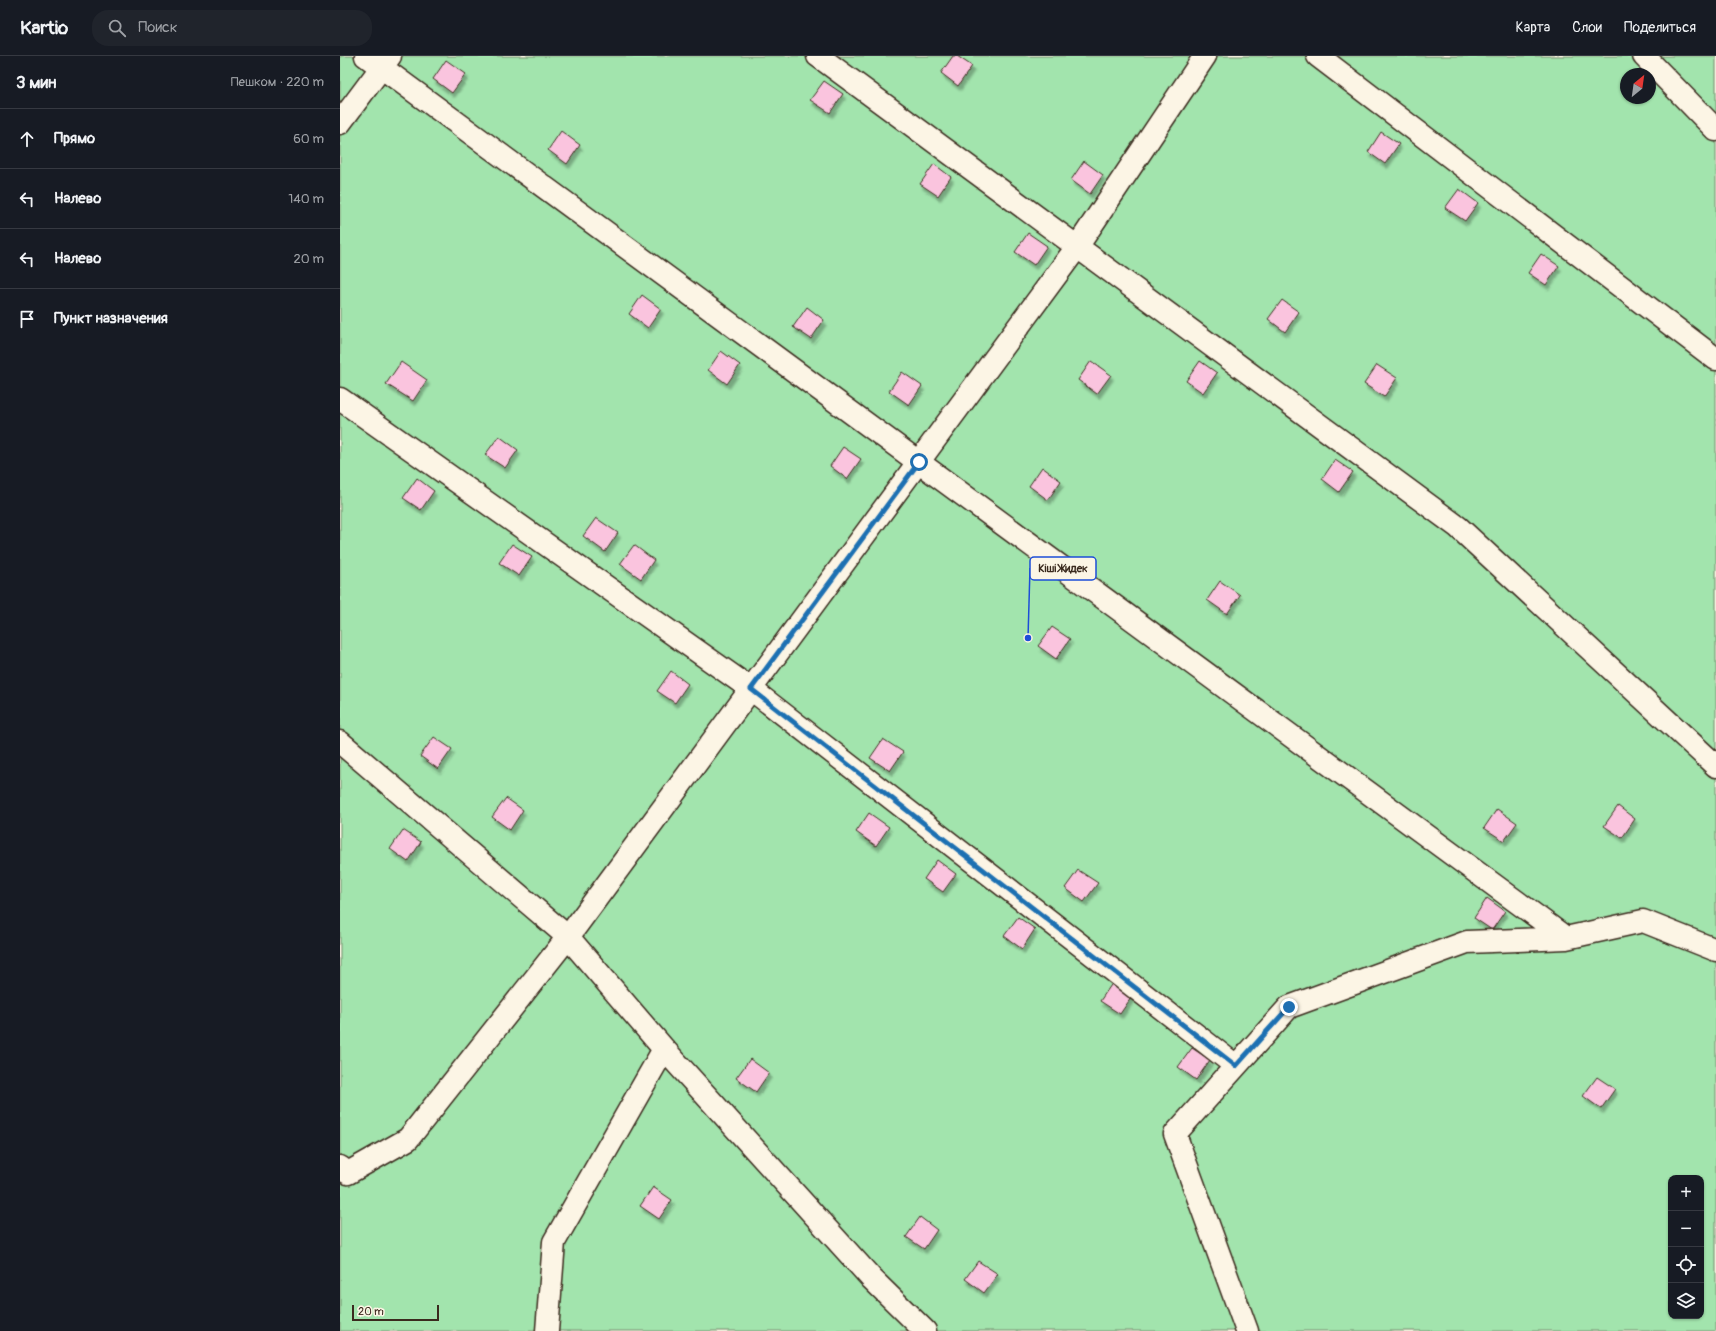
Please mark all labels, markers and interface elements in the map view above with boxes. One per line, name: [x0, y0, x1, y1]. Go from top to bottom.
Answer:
search box: [92, 10, 372, 46]
text: Kartio: [20, 16, 68, 40]
icon: search: [106, 17, 128, 39]
text: Поиск: [138, 18, 177, 37]
text: Карта: [1516, 19, 1550, 36]
text: Слои: [1572, 19, 1602, 36]
text: Поделиться: [1624, 19, 1696, 36]
north arrow: [1620, 68, 1656, 104]
text: 3 мин: [16, 72, 56, 93]
text: Пешком · 220 m: [231, 74, 324, 90]
icon: ahead: [16, 128, 38, 150]
text: Прямо: [54, 129, 95, 148]
text: 60 m: [293, 131, 324, 147]
icon: left: [16, 188, 38, 210]
text: Налево: [54, 189, 101, 208]
text: 140 m: [288, 191, 324, 207]
icon: left: [16, 248, 38, 270]
text: Налево: [54, 249, 101, 268]
text: 20 m: [293, 251, 324, 267]
icon: arrive: [16, 308, 38, 330]
text: Пункт назначения: [54, 309, 168, 328]
route start: [910, 453, 928, 471]
callout: Кіші Жидек: [1030, 557, 1096, 580]
text: Кіші Жидек: [1038, 562, 1088, 575]
route end: [1280, 998, 1298, 1016]
map controls: [1668, 1175, 1704, 1319]
button: +: [1668, 1175, 1704, 1211]
button: −: [1668, 1211, 1704, 1247]
button: locate: [1668, 1247, 1704, 1283]
button: layers: [1668, 1283, 1704, 1319]
scale bar: [352, 1303, 439, 1322]
text: 20 m: [358, 1305, 384, 1318]

